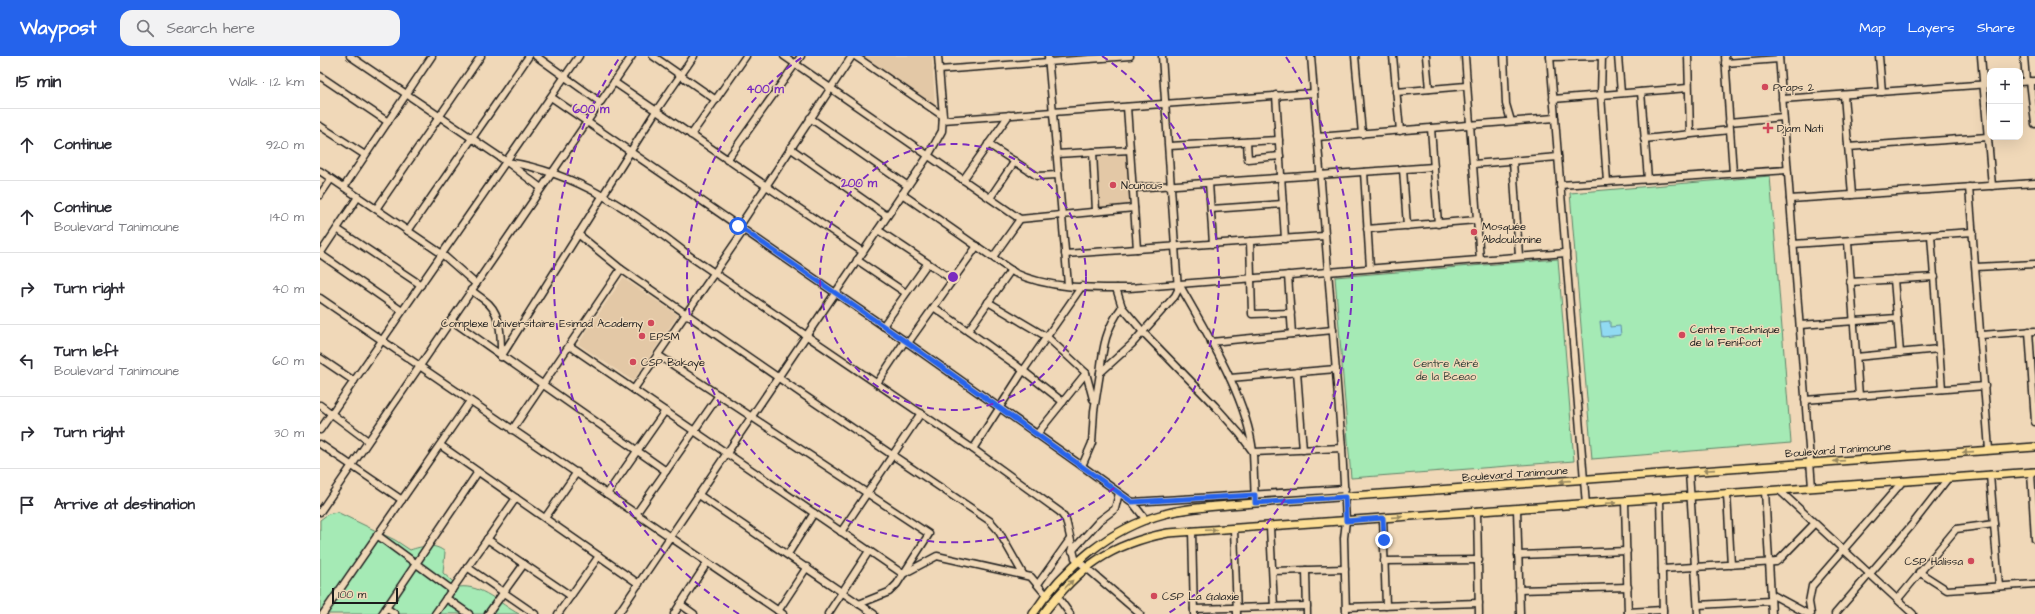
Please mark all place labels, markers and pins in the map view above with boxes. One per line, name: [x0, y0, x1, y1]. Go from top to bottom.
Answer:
place label: Praps 2: [1773, 80, 1815, 95]
marker: Praps 2: [1760, 82, 1770, 92]
place label: Djam Nati: [1777, 121, 1824, 136]
marker: Djam Nati: [1762, 122, 1774, 134]
place label: Nounous: [1121, 178, 1163, 193]
marker: Nounous: [1108, 180, 1118, 190]
place label: Mosquée Abdoulamine: [1482, 219, 1542, 247]
marker: Mosquée Abdoulamine: [1469, 227, 1479, 237]
centre of rings: [946, 270, 960, 284]
place label: Complexe Universitaire Esimad Academy: [441, 316, 643, 332]
marker: Complexe Universitaire Esimad Academy: [646, 318, 656, 328]
place label: Centre Technique de la Fenifoot: [1690, 322, 1780, 350]
place label: EPSM: [650, 329, 680, 344]
marker: Centre Technique de la Fenifoot: [1677, 330, 1687, 340]
marker: EPSM: [637, 331, 647, 341]
place label: CSP Bakaye: [641, 355, 705, 371]
marker: CSP Bakaye: [628, 357, 638, 367]
place label: CSP Halissa: [1904, 554, 1963, 569]
marker: CSP Halissa: [1966, 556, 1976, 566]
place label: CSP La Galaxie: [1162, 589, 1239, 604]
marker: CSP La Galaxie: [1149, 591, 1159, 601]

